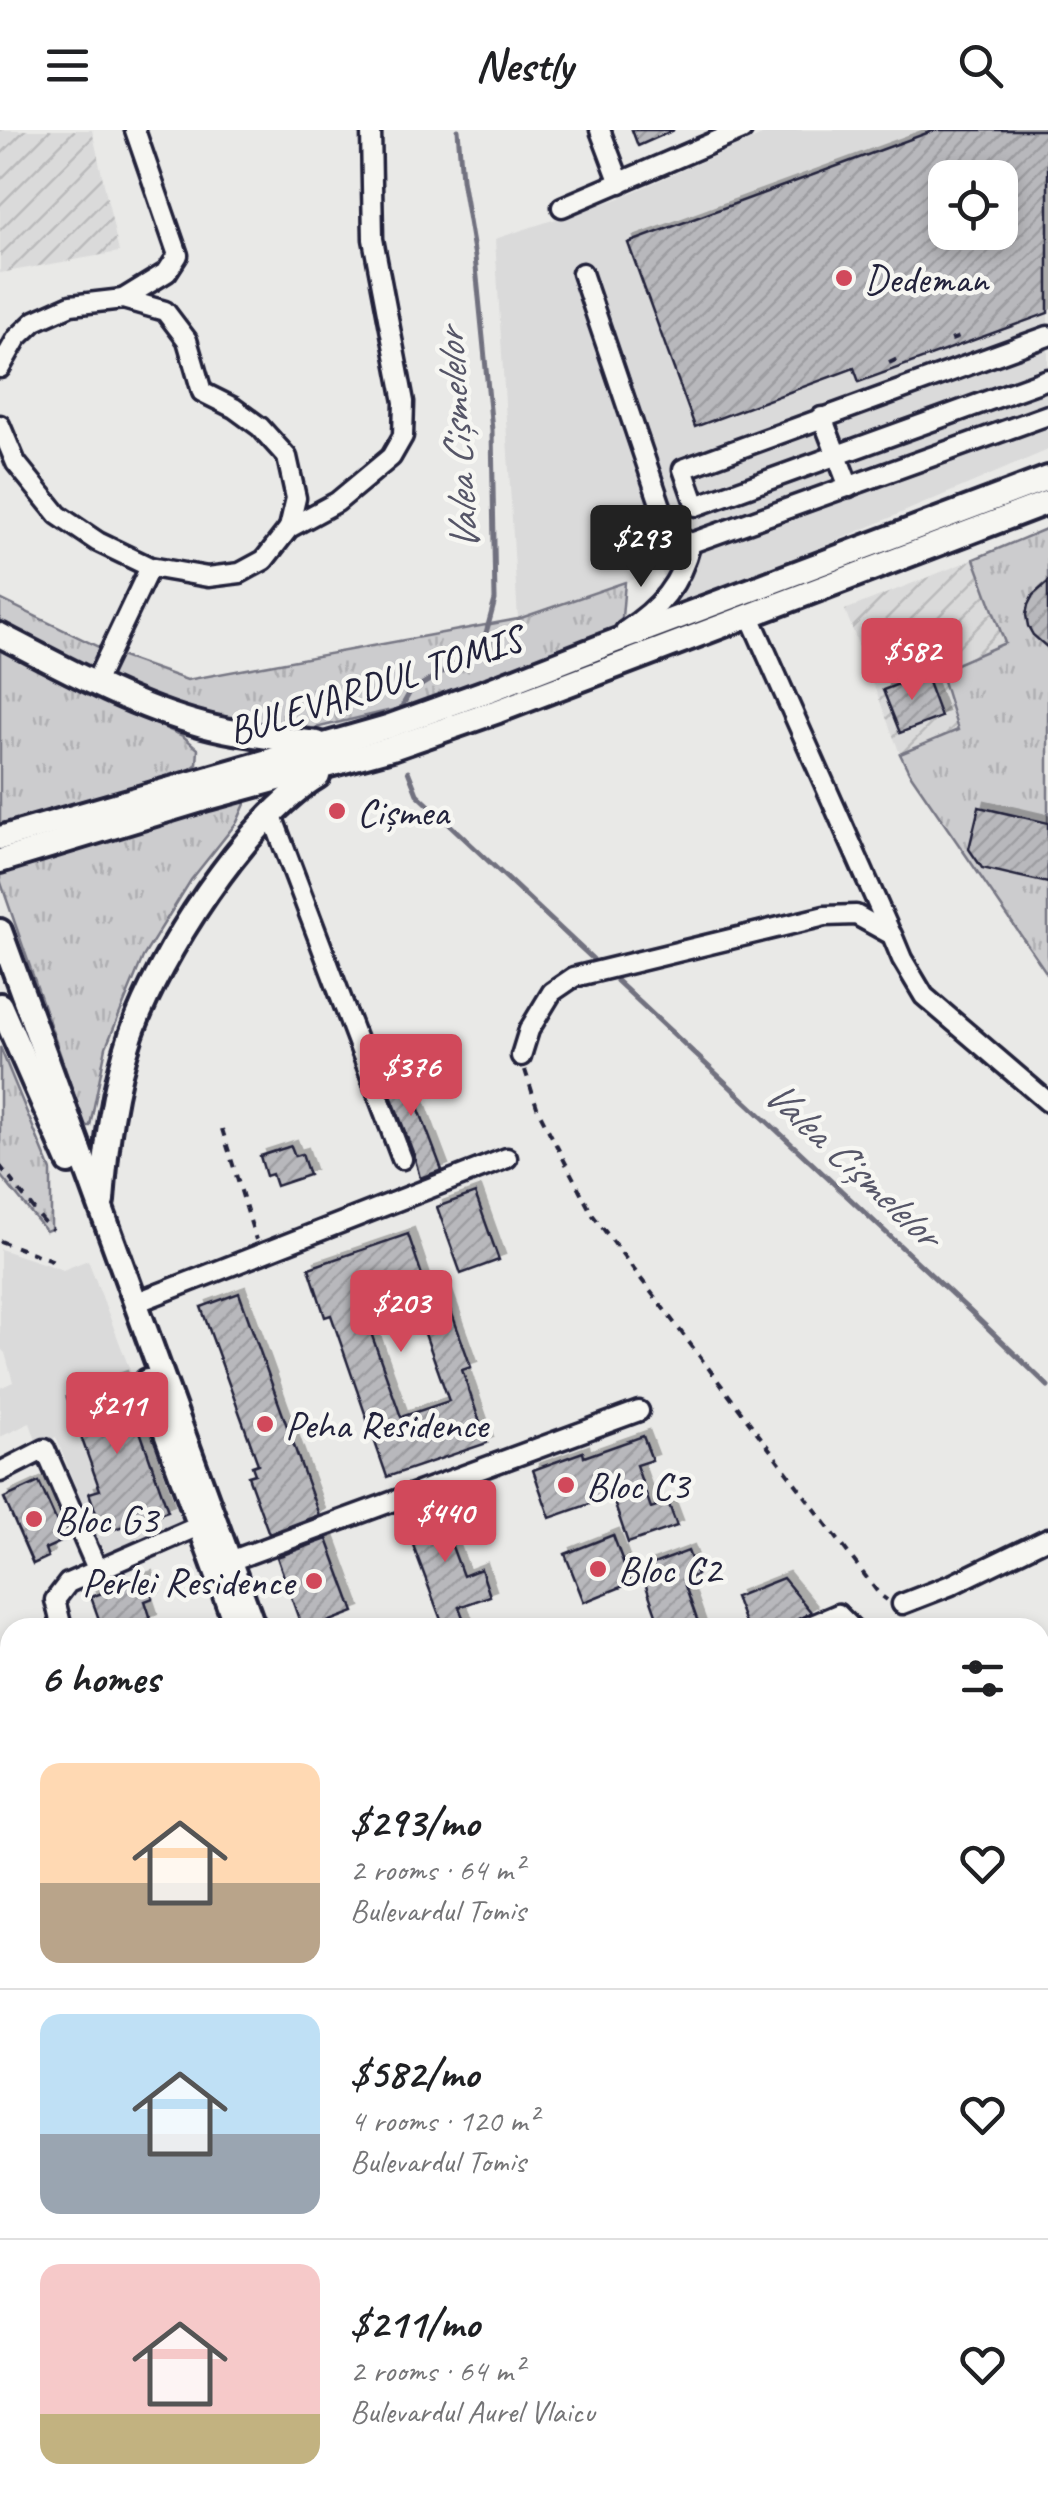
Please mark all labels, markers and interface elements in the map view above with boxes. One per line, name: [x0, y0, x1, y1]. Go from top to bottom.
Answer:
text: Nestly: [475, 37, 573, 94]
icon: menu: [40, 38, 95, 93]
icon: search: [953, 38, 1008, 93]
map controls: [928, 160, 1018, 250]
button: locate: [928, 160, 1018, 250]
place label: Dedeman: [864, 254, 990, 304]
marker: Dedeman: [833, 267, 855, 289]
water label: Valea Cișmelelor: [423, 320, 492, 554]
pin: $293: [582, 505, 700, 590]
text: $293: [612, 517, 670, 558]
street label: BULEVARDUL TOMIS: [222, 612, 534, 756]
pin: $582: [853, 618, 971, 703]
text: $582: [883, 630, 941, 671]
place label: Cișmea: [357, 787, 451, 837]
marker: Cișmea: [326, 800, 348, 822]
pin: $376: [352, 1034, 470, 1119]
text: $376: [382, 1046, 440, 1087]
water label: Valea Cișmelelor: [753, 1068, 957, 1264]
pin: $203: [342, 1270, 460, 1355]
text: $203: [372, 1282, 430, 1323]
pin: $211: [58, 1372, 176, 1457]
text: $211: [88, 1384, 146, 1425]
place label: Peha Residence: [285, 1400, 491, 1450]
marker: Peha Residence: [254, 1413, 276, 1435]
place label: Bloc C3: [586, 1461, 692, 1511]
marker: Bloc C3: [555, 1474, 577, 1496]
pin: $440: [386, 1480, 504, 1565]
text: $440: [416, 1492, 474, 1533]
place label: Bloc G3: [54, 1495, 161, 1545]
marker: Bloc G3: [23, 1508, 45, 1530]
place label: Bloc C2: [618, 1545, 724, 1595]
place label: Perlei Residence: [82, 1557, 297, 1607]
marker: Bloc C2: [587, 1558, 609, 1580]
marker: Perlei Residence: [303, 1570, 325, 1592]
icon: filters: [955, 1651, 1010, 1706]
text: 6 homes: [40, 1652, 159, 1705]
text: $293/mo: [350, 1796, 479, 1849]
icon: home: [120, 1803, 240, 1923]
icon: heart: [955, 1836, 1010, 1891]
text: 2 rooms · 64 m²: [350, 1849, 523, 1890]
text: Bulevardul Tomis: [350, 1890, 525, 1931]
text: $582/mo: [350, 2047, 479, 2100]
icon: home: [120, 2054, 240, 2174]
icon: heart: [955, 2087, 1010, 2142]
text: 4 rooms · 120 m²: [350, 2100, 537, 2141]
text: Bulevardul Tomis: [350, 2141, 525, 2182]
text: $211/mo: [350, 2297, 479, 2350]
icon: home: [120, 2304, 240, 2424]
icon: heart: [955, 2337, 1010, 2392]
text: 2 rooms · 64 m²: [350, 2350, 523, 2391]
text: Bulevardul Aurel Vlaicu: [350, 2391, 595, 2432]

